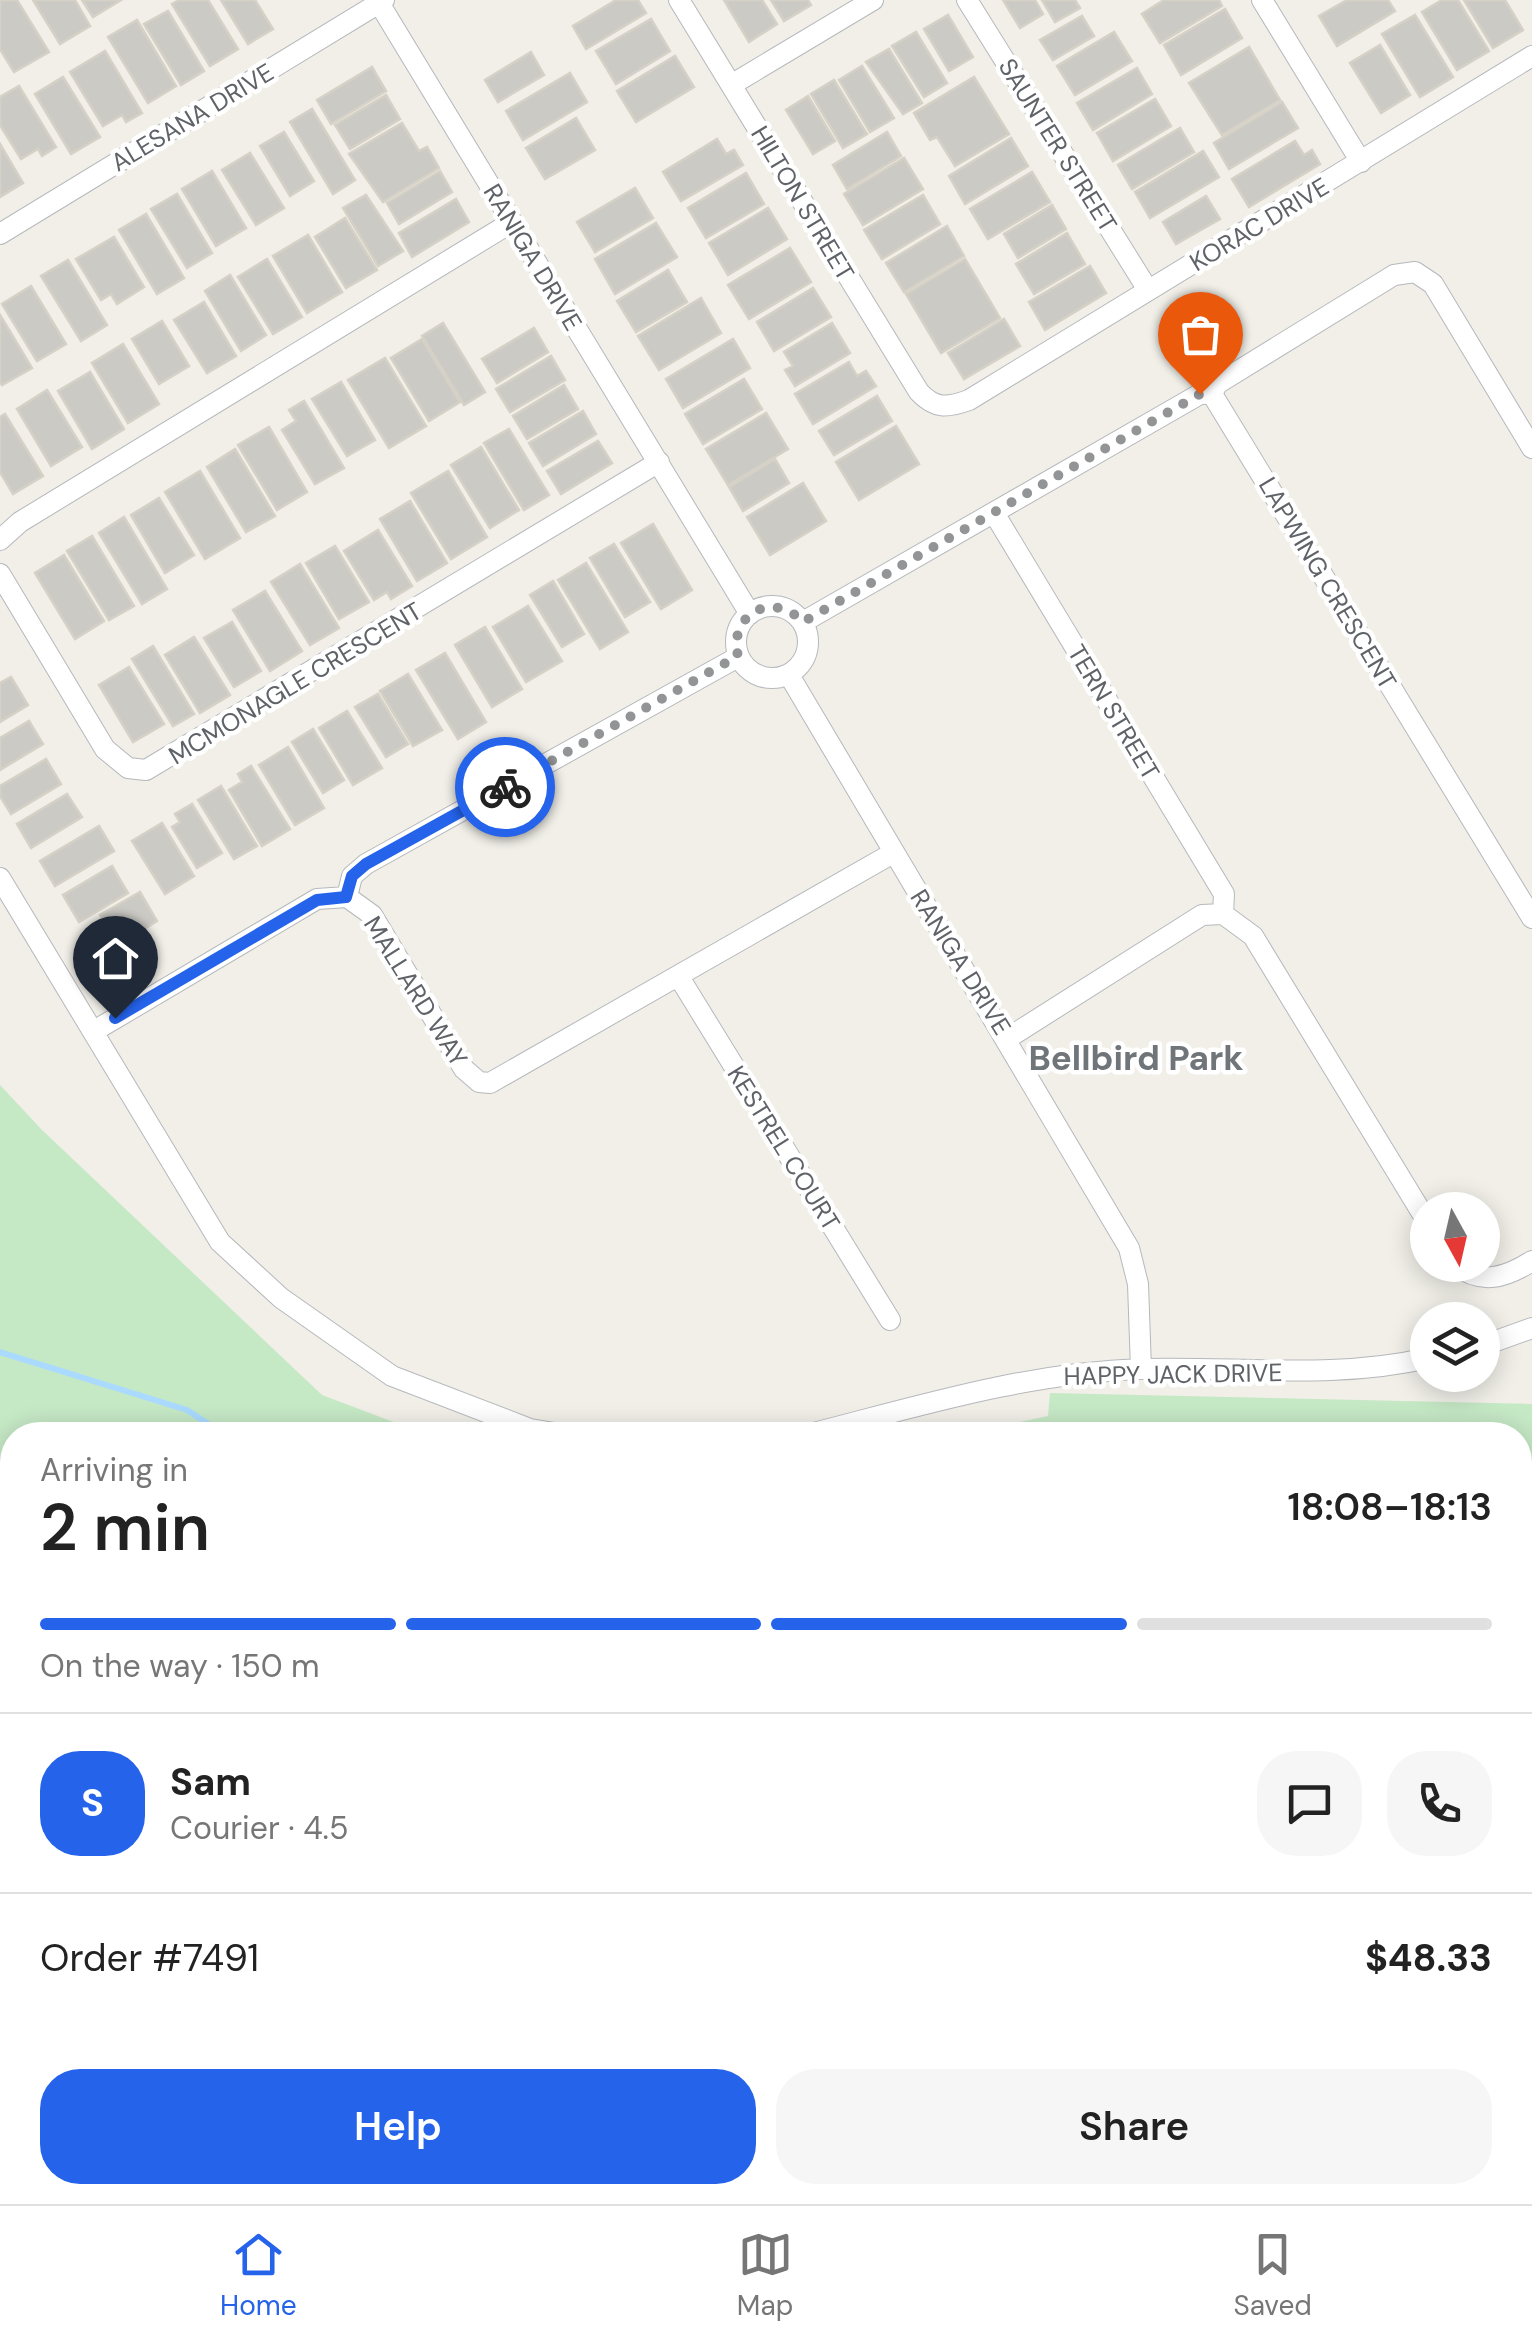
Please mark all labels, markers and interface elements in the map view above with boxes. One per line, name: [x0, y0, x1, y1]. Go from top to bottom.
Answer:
street label: SAUNTER STREET: [991, 52, 1124, 238]
street label: ALESANA DRIVE: [105, 56, 280, 179]
street label: HILTON STREET: [743, 120, 862, 287]
street label: KORAC DRIVE: [1184, 170, 1335, 279]
street label: RANIGA DRIVE: [476, 178, 589, 337]
pin: [1158, 292, 1243, 395]
icon: bag: [1173, 307, 1228, 362]
street label: LAPWING CRESCENT: [1251, 471, 1404, 695]
street label: MCMONAGLE CRESCENT: [163, 595, 428, 772]
street label: TERN STREET: [1060, 639, 1167, 786]
courier: [455, 737, 555, 837]
icon: bike: [478, 760, 533, 815]
street label: RANIGA DRIVE: [903, 883, 1018, 1041]
street label: MALLARD WAY: [356, 910, 475, 1073]
pin: [73, 916, 158, 1019]
icon: home: [88, 931, 143, 986]
district label: Bellbird Park: [1028, 1035, 1244, 1081]
street label: KESTREL COURT: [720, 1060, 847, 1237]
north arrow: [1410, 1192, 1500, 1282]
map controls: [1410, 1192, 1500, 1392]
button: layers: [1410, 1302, 1500, 1392]
street label: HAPPY JACK DRIVE: [1063, 1356, 1283, 1393]
text: Arriving in: [40, 1449, 188, 1491]
text: 18:08–18:13: [1287, 1482, 1492, 1532]
text: 2 min: [40, 1486, 210, 1570]
text: On the way · 150 m: [40, 1645, 320, 1687]
button: chat: [1257, 1751, 1362, 1856]
button: phone: [1387, 1751, 1492, 1856]
text: Sam: [170, 1757, 251, 1807]
text: S: [81, 1778, 104, 1828]
text: Courier · 4.5: [170, 1807, 348, 1849]
text: Order #7491: [40, 1933, 259, 1983]
text: $48.33: [1365, 1933, 1492, 1983]
button: Help: [40, 2069, 756, 2184]
button: Share: [776, 2069, 1492, 2184]
tab: Home: [220, 2227, 297, 2324]
tab: Map: [737, 2227, 793, 2324]
tab: Saved: [1233, 2227, 1312, 2324]

